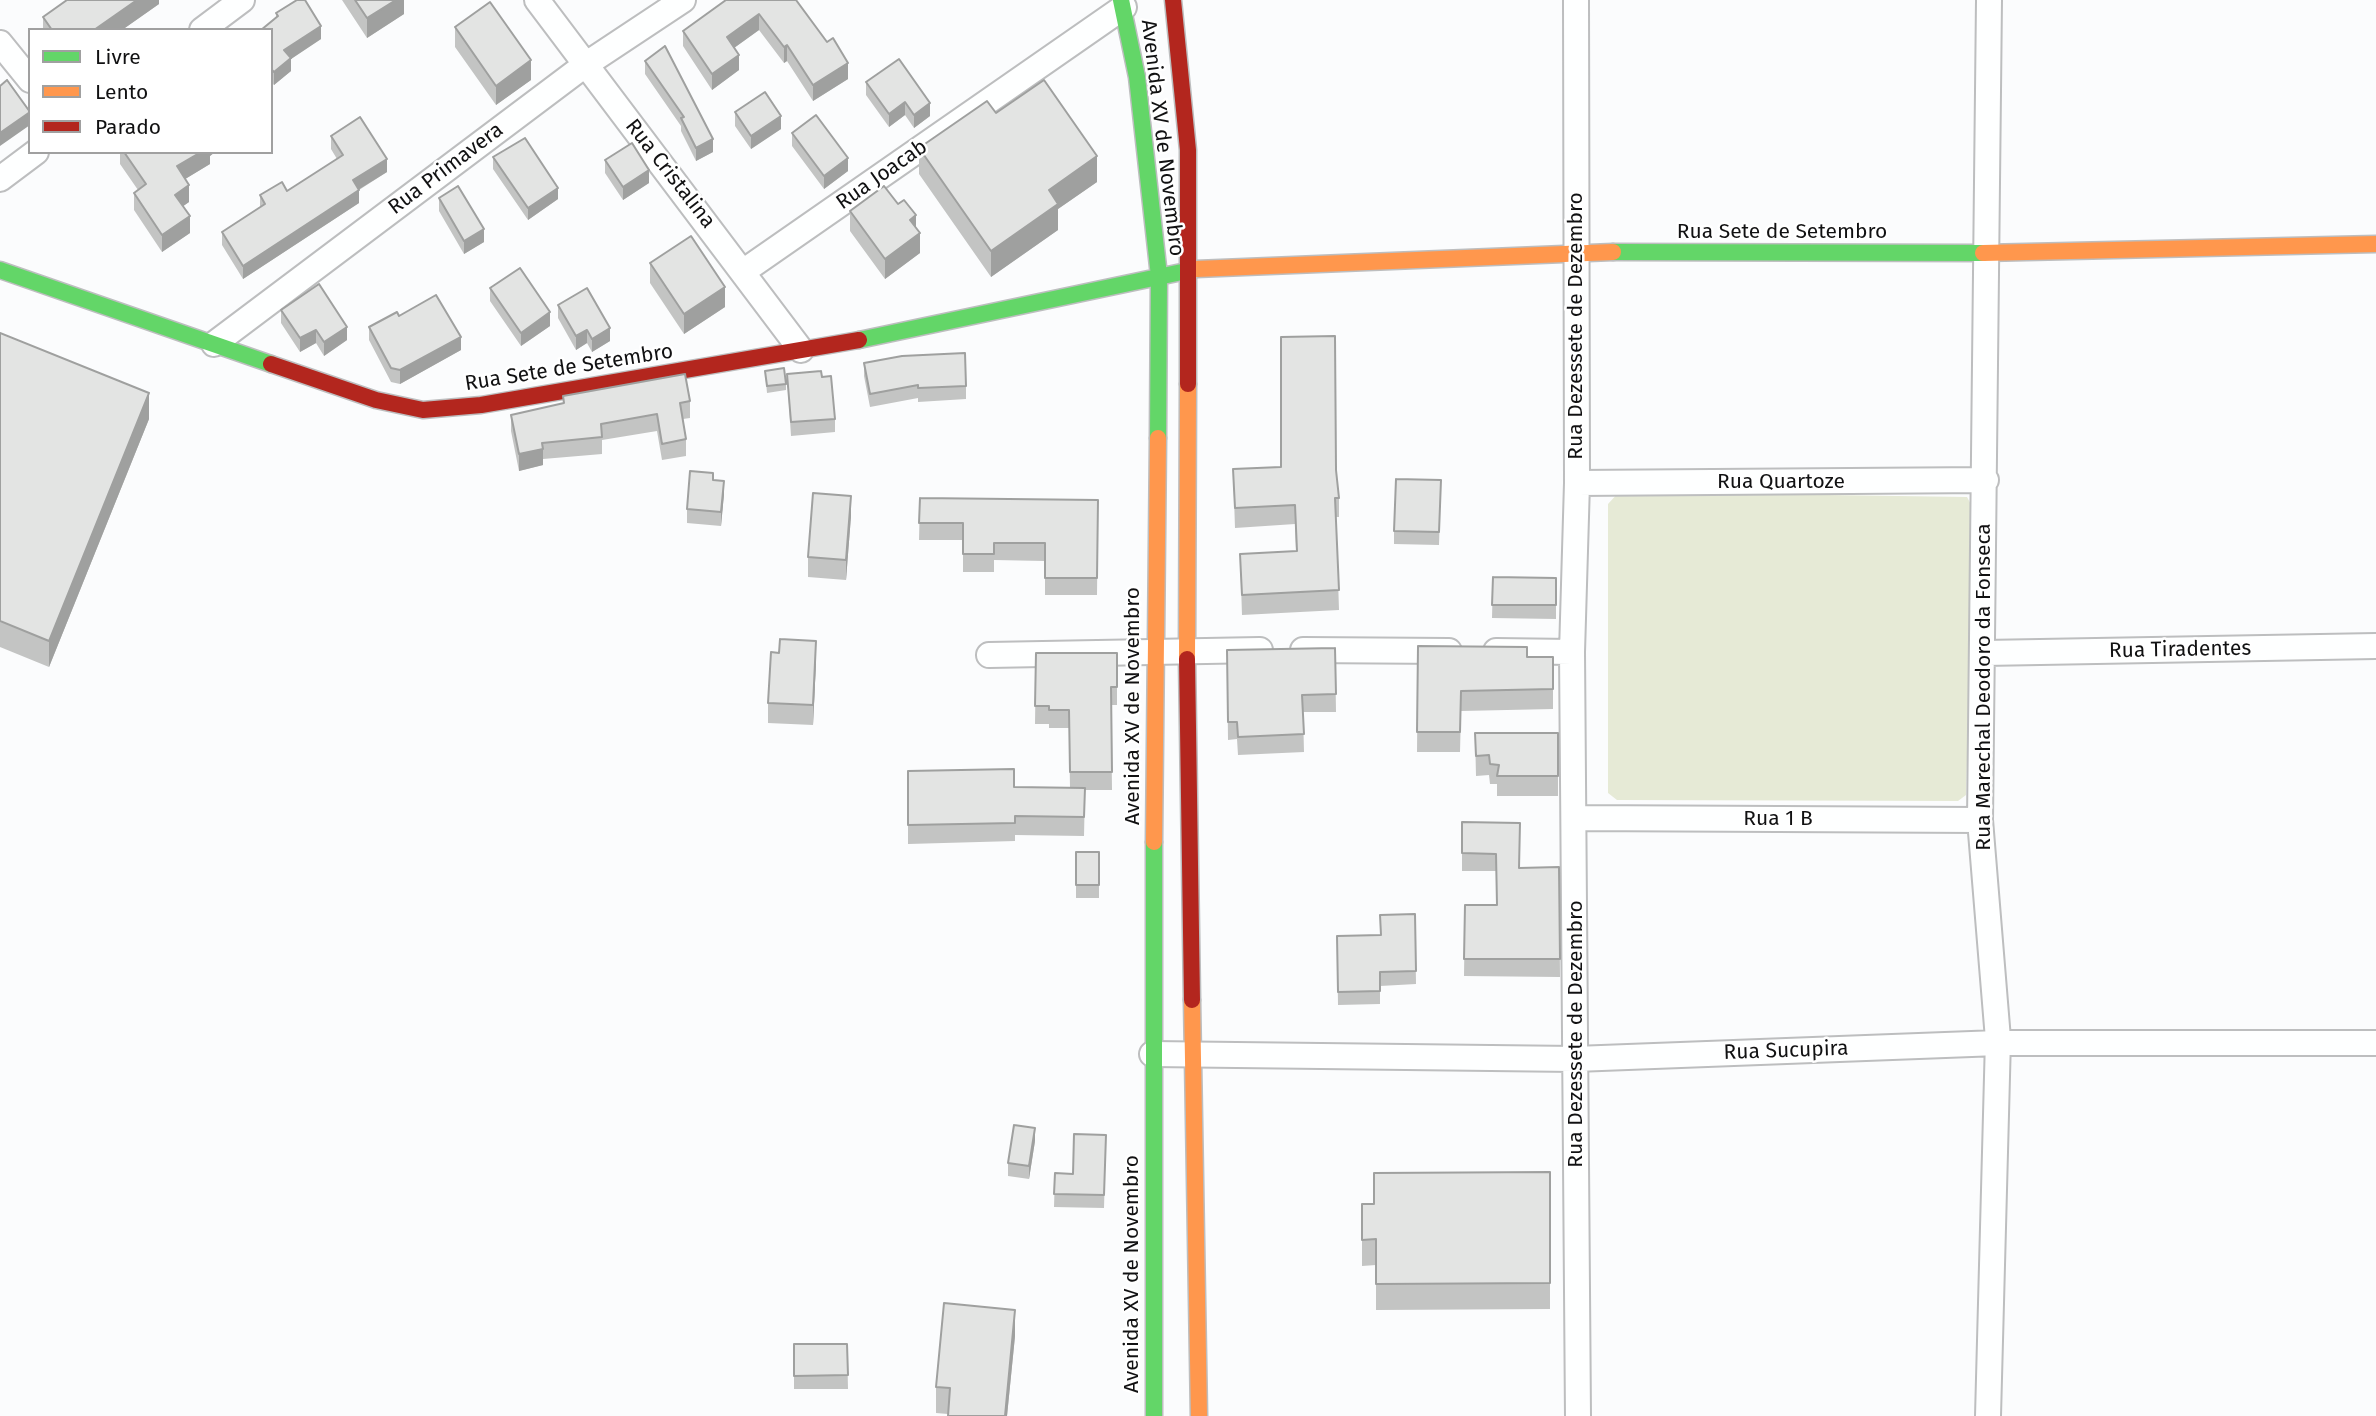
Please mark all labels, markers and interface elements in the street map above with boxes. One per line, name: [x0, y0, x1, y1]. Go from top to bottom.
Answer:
street label: Avenida XV de Novembro: [1135, 18, 1189, 258]
legend: [28, 28, 273, 154]
text: Livre: [95, 44, 141, 70]
text: Lento: [95, 79, 148, 105]
text: Parado: [95, 114, 161, 140]
street label: Rua Cristalina: [620, 114, 720, 234]
street label: Rua Primavera: [384, 118, 508, 220]
street label: Rua Joacab: [832, 134, 932, 216]
street label: Rua Dezessete de Dezembro: [1563, 192, 1589, 460]
street label: Rua Sete de Setembro: [1677, 219, 1887, 245]
street label: Rua Sete de Setembro: [463, 339, 675, 397]
street label: Rua Quartoze: [1717, 469, 1845, 495]
street label: Rua Marechal Deodoro da Fonseca: [1971, 523, 1997, 851]
street label: Avenida XV de Novembro: [1120, 587, 1146, 825]
street label: Rua Tiradentes: [2109, 636, 2251, 664]
street label: Rua 1 B: [1743, 806, 1813, 832]
street label: Rua Dezessete de Dezembro: [1563, 900, 1589, 1168]
street label: Rua Sucupira: [1723, 1036, 1849, 1066]
street label: Avenida XV de Novembro: [1119, 1155, 1145, 1393]

